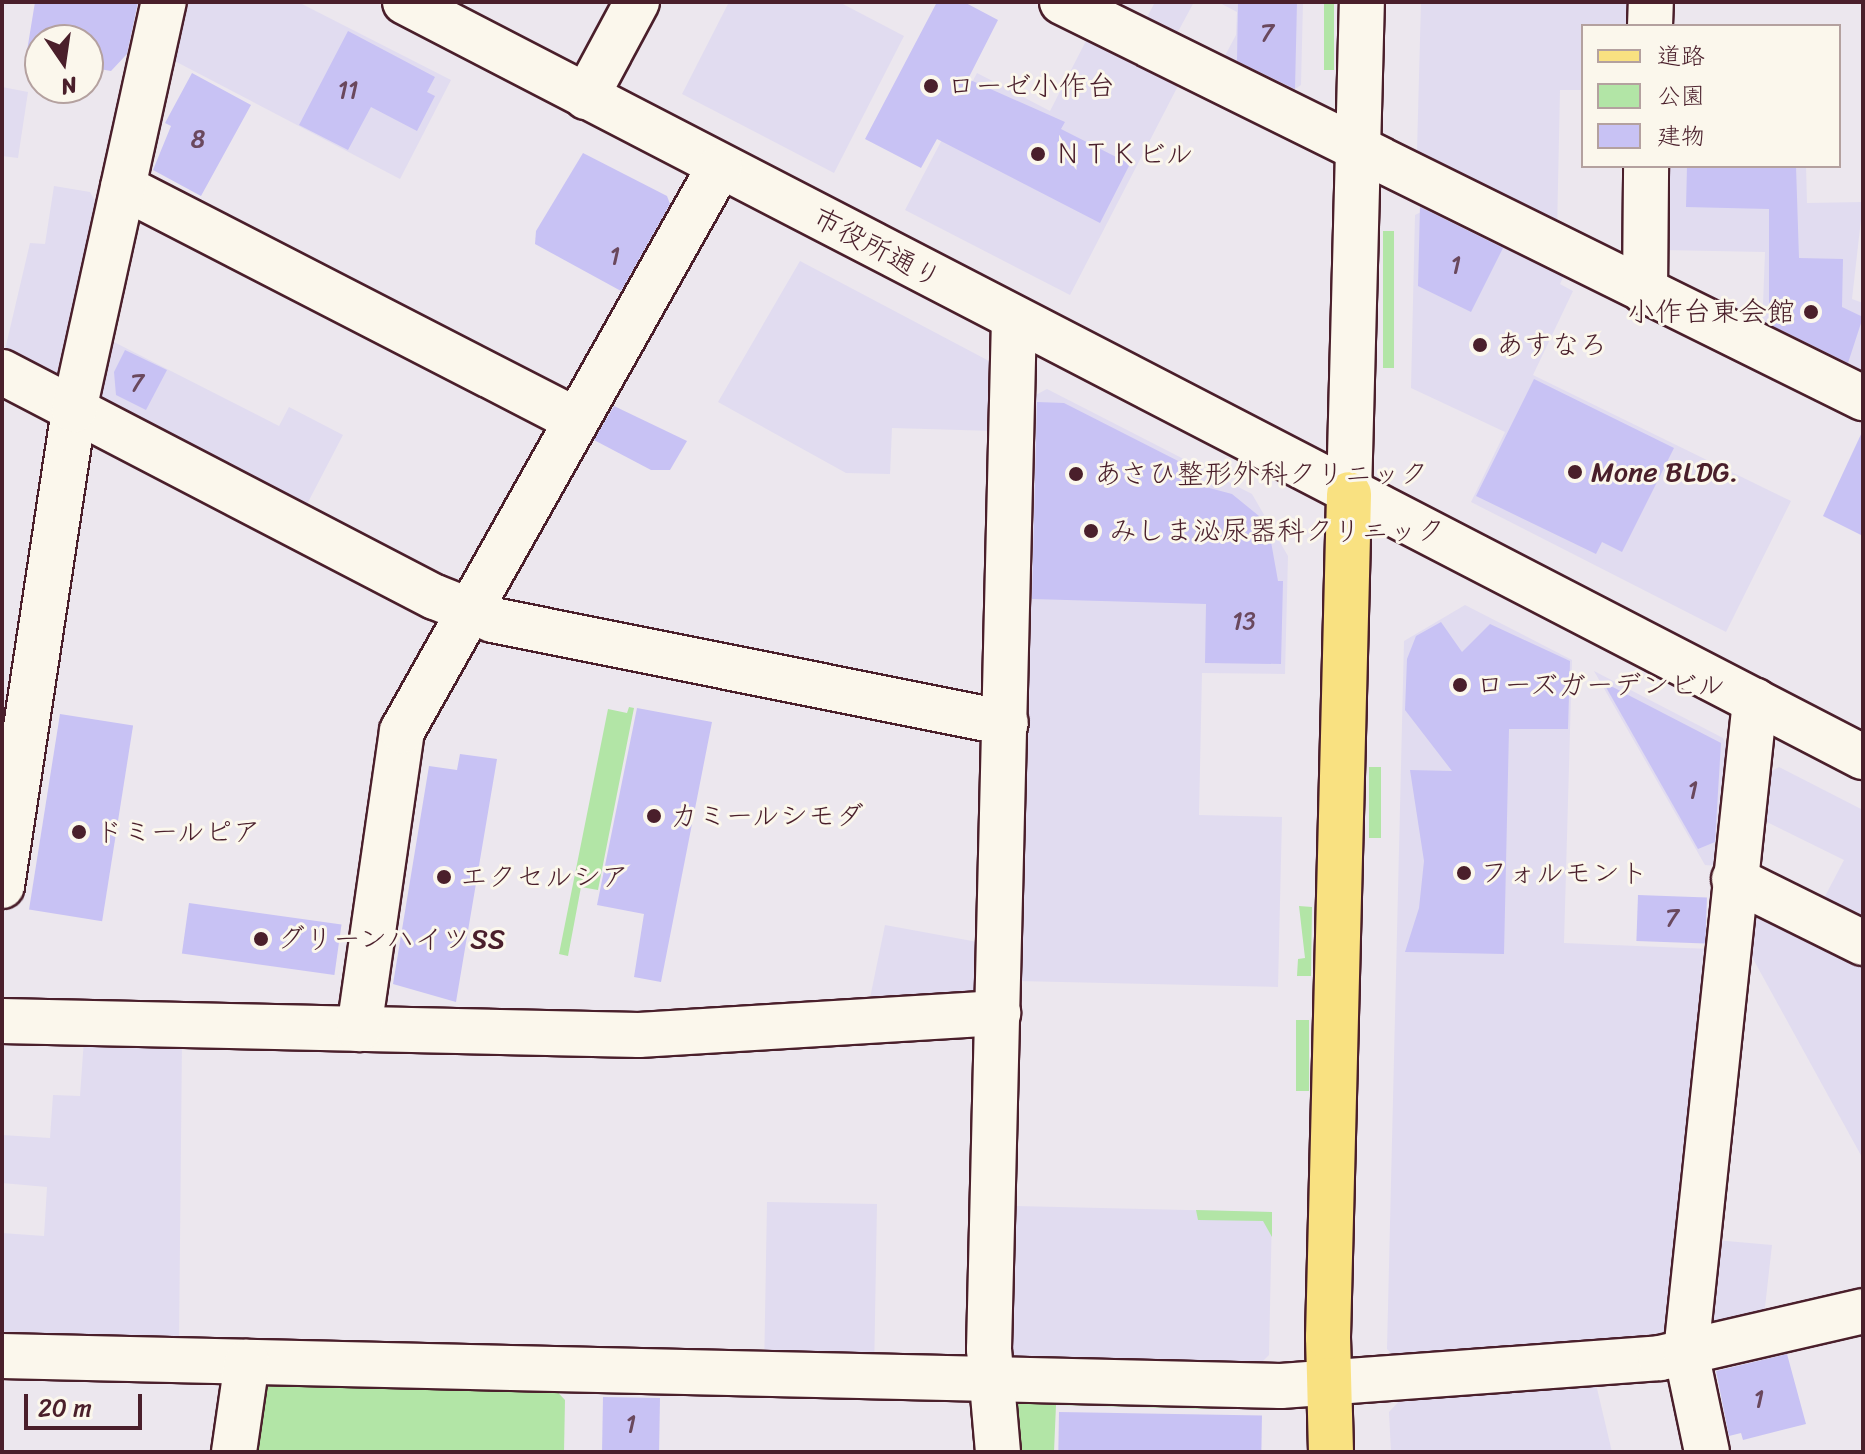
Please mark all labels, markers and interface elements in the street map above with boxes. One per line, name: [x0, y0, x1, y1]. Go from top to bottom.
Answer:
house number: 7: [1260, 20, 1274, 48]
north arrow: [24, 24, 104, 104]
legend: [1581, 24, 1841, 168]
text: 道路: [1657, 35, 1705, 77]
text: N: [57, 65, 81, 107]
place label: ローゼ小作台: [947, 69, 1115, 103]
text: 公園: [1657, 75, 1705, 117]
house number: 11: [338, 77, 358, 105]
marker: ローゼ小作台: [922, 77, 940, 95]
text: 建物: [1657, 115, 1705, 157]
house number: 8: [191, 126, 205, 154]
place label: ＮＴＫビル: [1054, 137, 1194, 171]
marker: ＮＴＫビル: [1029, 145, 1047, 163]
street label: 市役所通り: [807, 200, 947, 296]
house number: 1: [610, 243, 620, 271]
house number: 1: [1451, 252, 1461, 280]
place label: 小作台東会館: [1627, 295, 1795, 329]
marker: 小作台東会館: [1802, 303, 1820, 321]
place label: あすなろ: [1496, 328, 1608, 362]
marker: あすなろ: [1471, 336, 1489, 354]
house number: 7: [130, 370, 144, 398]
place label: Mone BLDG.: [1591, 455, 1738, 489]
place label: あさひ整形外科クリニック: [1094, 457, 1430, 491]
marker: あさひ整形外科クリニック: [1065, 463, 1087, 485]
marker: Mone BLDG.: [1566, 463, 1584, 481]
place label: みしま泌尿器科クリニック: [1109, 514, 1445, 548]
marker: みしま泌尿器科クリニック: [1080, 520, 1102, 542]
house number: 13: [1232, 608, 1256, 636]
place label: ローズガーデンビル: [1476, 668, 1728, 702]
marker: ローズガーデンビル: [1451, 676, 1469, 694]
house number: 1: [1688, 777, 1698, 805]
place label: カミールシモダ: [670, 799, 865, 833]
marker: カミールシモダ: [645, 807, 663, 825]
place label: ドミールピア: [95, 815, 262, 849]
marker: ドミールピア: [70, 823, 88, 841]
place label: フォルモント: [1480, 856, 1648, 890]
place label: エクセルシア: [460, 860, 628, 894]
marker: フォルモント: [1455, 864, 1473, 882]
marker: エクセルシア: [435, 868, 453, 886]
house number: 7: [1665, 905, 1679, 933]
place label: グリーンハイツSS: [277, 922, 508, 956]
marker: グリーンハイツSS: [252, 930, 270, 948]
scale bar: [28, 1378, 146, 1428]
house number: 1: [1754, 1386, 1764, 1414]
text: 20 m: [38, 1387, 92, 1429]
house number: 1: [626, 1411, 636, 1439]

